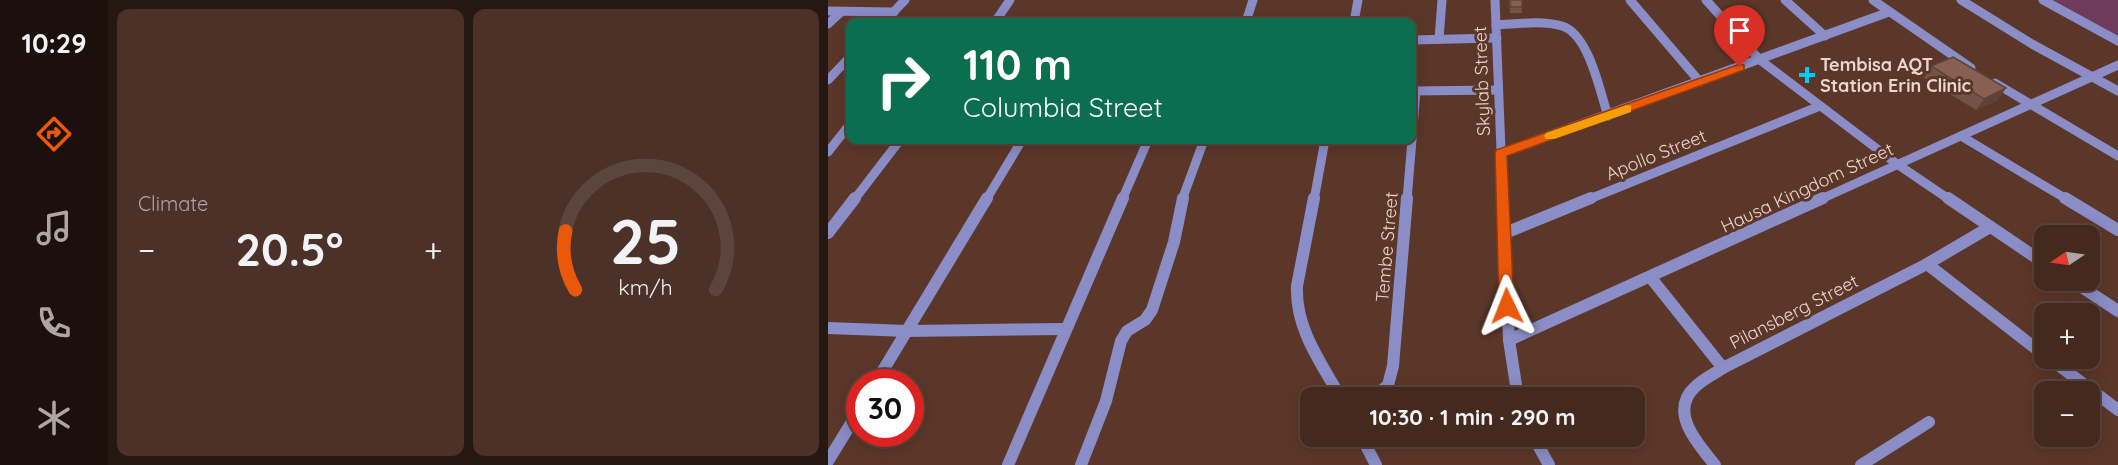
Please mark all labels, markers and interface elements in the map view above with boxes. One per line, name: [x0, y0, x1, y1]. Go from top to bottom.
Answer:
pin: [1714, 5, 1765, 67]
icon: arrive: [1723, 14, 1756, 47]
text: 10:29: [21, 26, 87, 60]
street label: Skylab Street: [1468, 26, 1495, 136]
text: 110 m: [963, 38, 1072, 91]
icon: right: [864, 42, 942, 120]
place label: Tembisa AQT Station Erin Clinic: [1820, 53, 1971, 97]
marker: Tembisa AQT Station Erin Clinic: [1798, 66, 1816, 84]
text: Columbia Street: [963, 90, 1163, 124]
icon: directions: [33, 113, 75, 155]
street label: Apollo Street: [1602, 124, 1710, 185]
street label: Hausa Kingdom Street: [1717, 137, 1897, 238]
text: Climate: [138, 191, 208, 216]
street label: Tembe Street: [1370, 191, 1403, 303]
text: 25: [610, 202, 681, 280]
icon: music: [33, 207, 75, 249]
text: 20.5°: [236, 221, 344, 277]
north arrow: [2034, 225, 2100, 291]
map controls: [2034, 225, 2100, 447]
text: −: [138, 229, 155, 270]
text: +: [424, 229, 442, 270]
street label: Pilansberg Street: [1725, 269, 1862, 354]
text: km/h: [619, 274, 673, 300]
position arrow: [1475, 274, 1539, 338]
icon: phone: [33, 302, 75, 344]
button: +: [2034, 303, 2100, 369]
speed limit sign: 30: [846, 369, 924, 447]
button: −: [2034, 381, 2100, 447]
icon: climate: [33, 397, 75, 439]
text: 10:30 · 1 min · 290 m: [1369, 403, 1576, 431]

